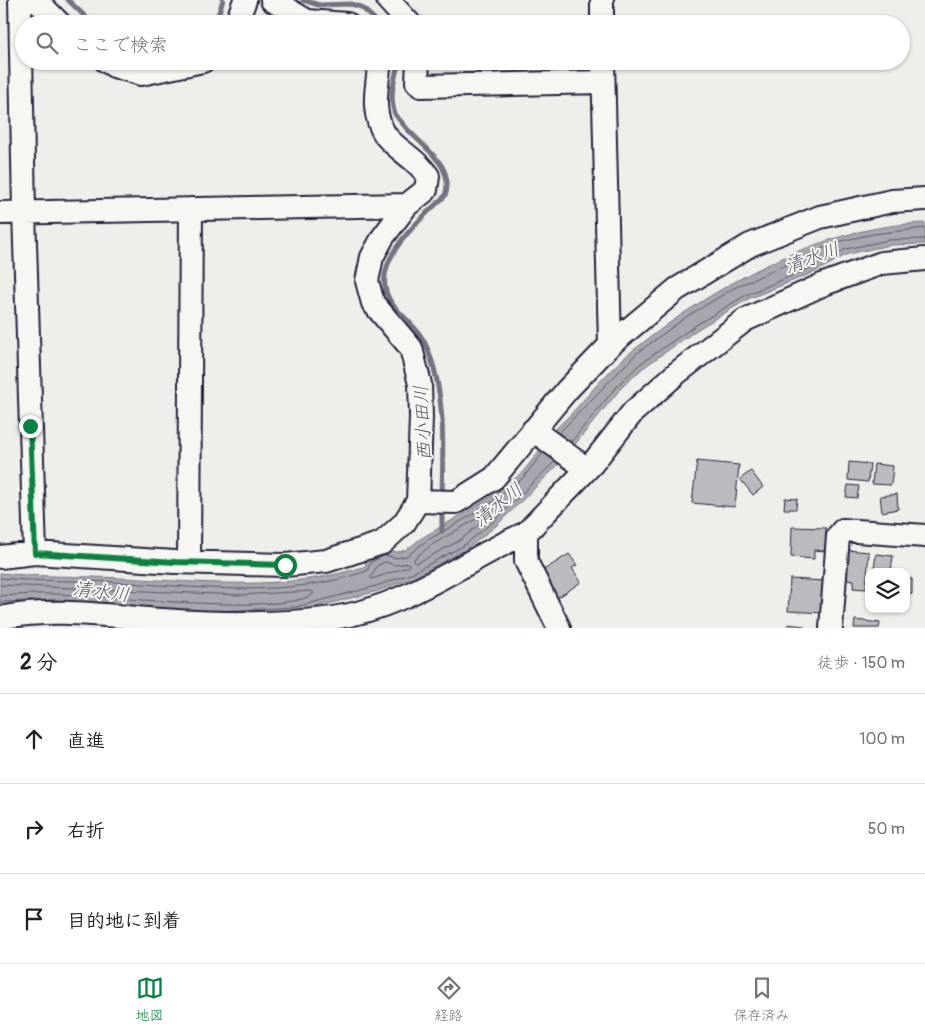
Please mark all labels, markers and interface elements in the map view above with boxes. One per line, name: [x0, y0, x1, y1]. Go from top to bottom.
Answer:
search box: [15, 15, 910, 70]
icon: search: [33, 29, 61, 57]
text: ここで検索: [73, 33, 168, 57]
water label: 清水川: [781, 237, 843, 279]
water label: 西小田川: [409, 384, 437, 462]
route end: [19, 415, 42, 438]
water label: 清水川: [468, 478, 528, 532]
route start: [274, 554, 297, 577]
map controls: [865, 568, 910, 613]
button: layers: [865, 568, 910, 613]
water label: 清水川: [71, 577, 131, 607]
text: 2 分: [20, 649, 57, 676]
text: 徒歩 · 150 m: [817, 653, 905, 673]
icon: ahead: [20, 725, 48, 753]
text: 直進: [67, 729, 105, 753]
text: 100 m: [859, 729, 905, 749]
icon: right: [20, 815, 48, 843]
text: 右折: [67, 819, 105, 843]
text: 50 m: [868, 819, 905, 839]
icon: arrive: [20, 905, 48, 933]
text: 目的地に到着: [67, 909, 181, 933]
tab: 地図: [136, 974, 164, 1024]
tab: 経路: [435, 974, 463, 1024]
tab: 保存済み: [734, 974, 790, 1024]

